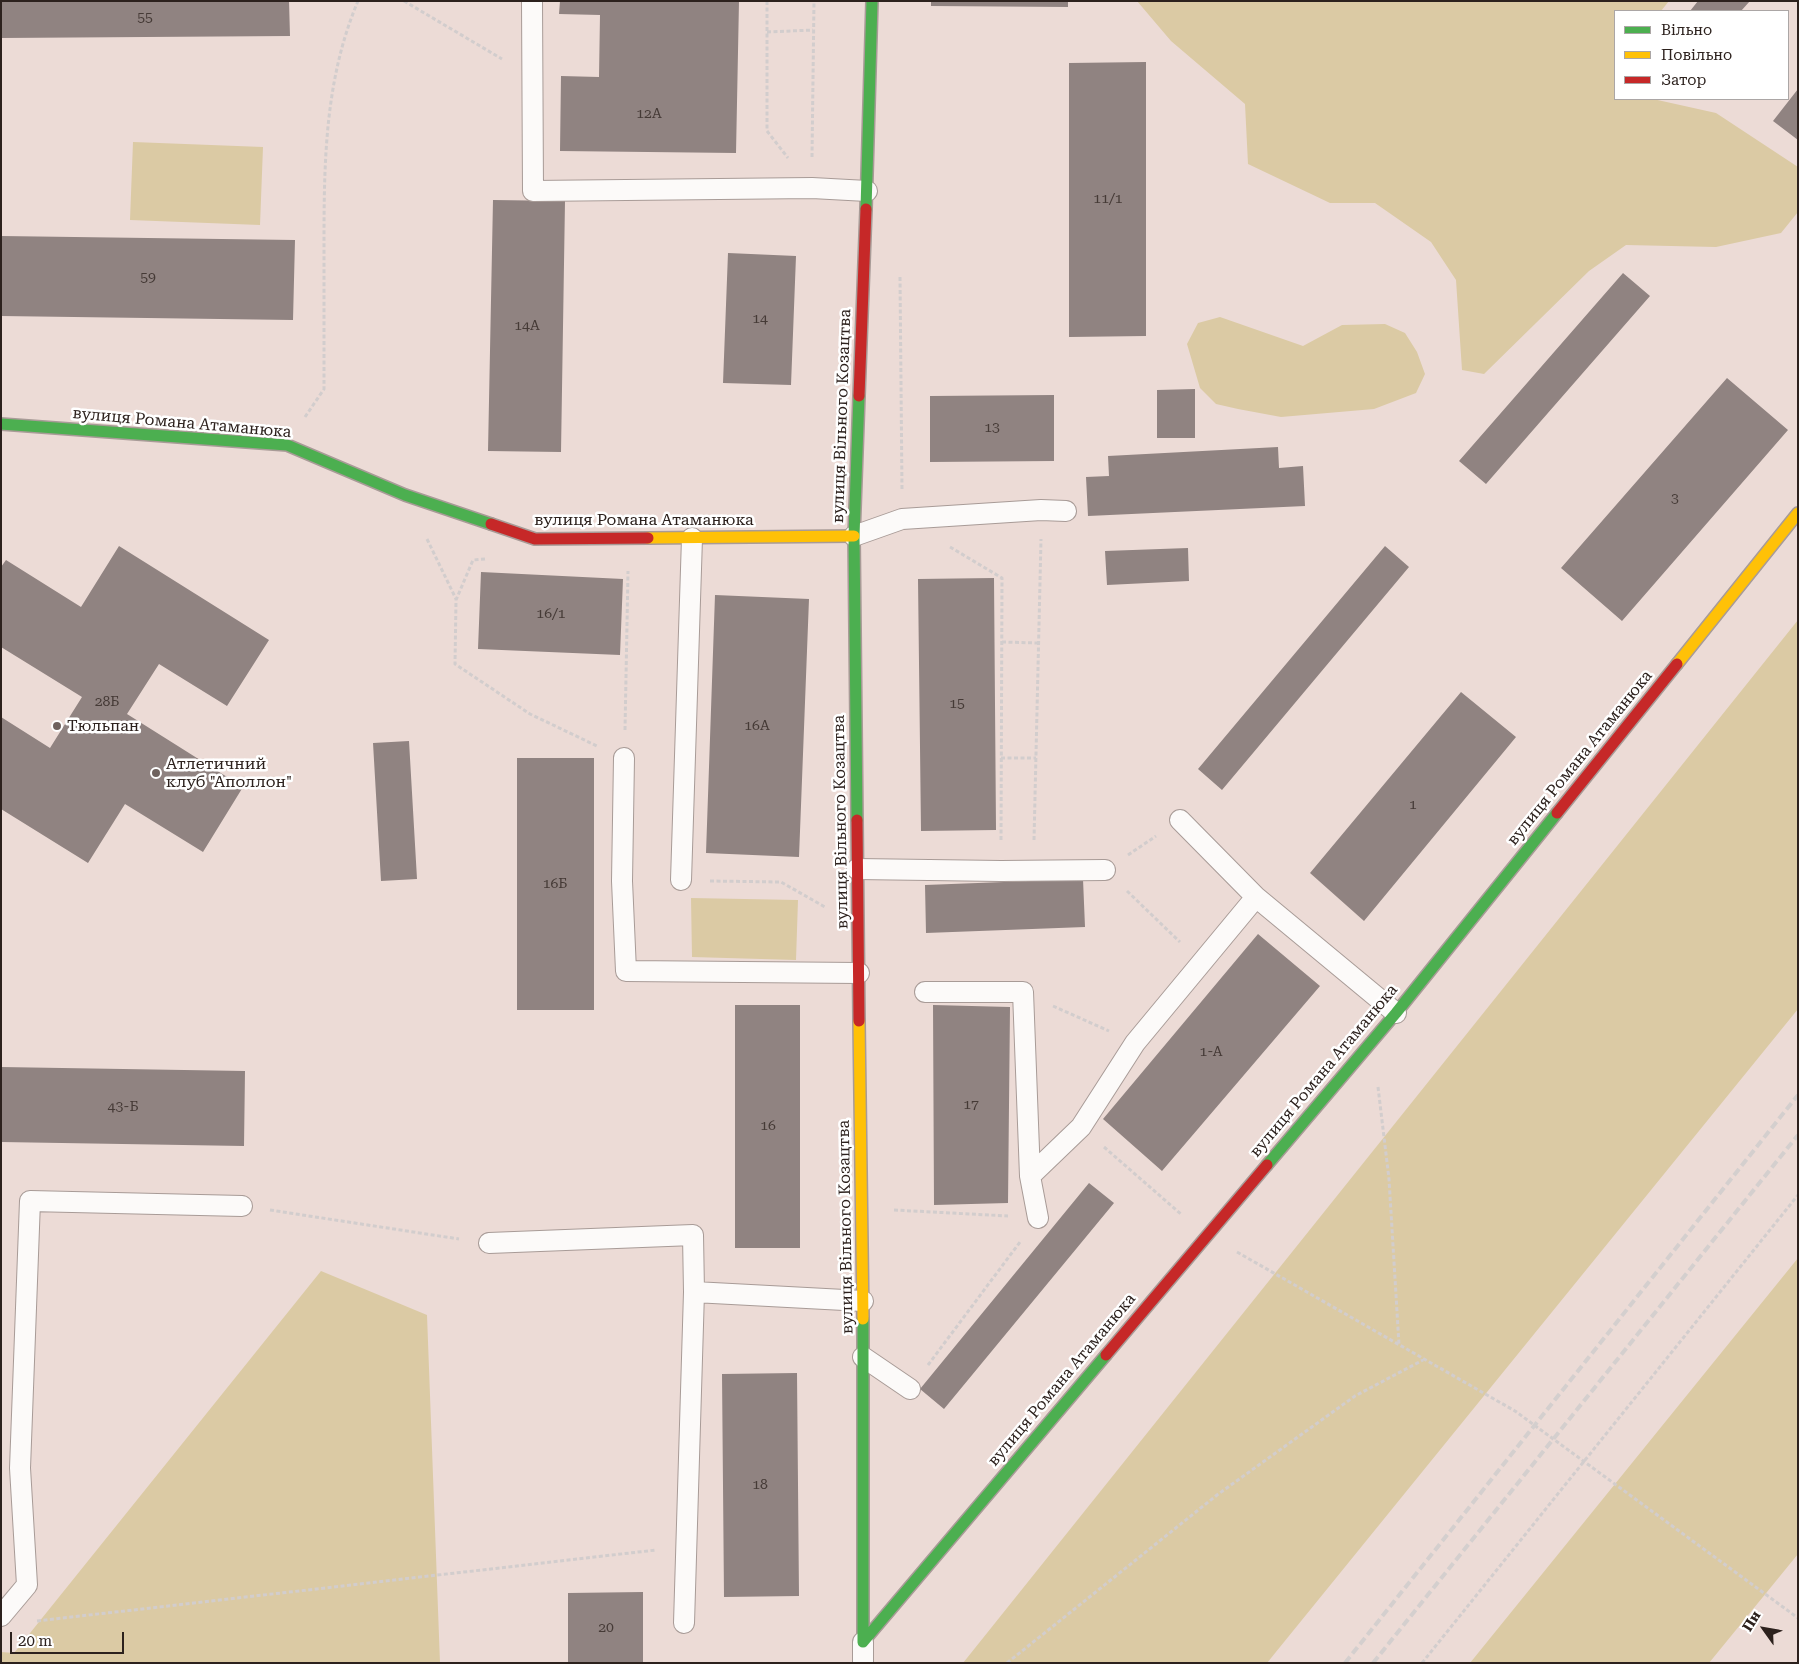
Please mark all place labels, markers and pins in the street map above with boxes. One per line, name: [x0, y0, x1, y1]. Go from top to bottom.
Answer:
place label: Тюльпан: [67, 716, 139, 736]
marker: Тюльпан: [51, 720, 63, 732]
place label: Атлетичний клуб "Аполлон": [166, 754, 292, 792]
marker: Атлетичний клуб "Аполлон": [150, 767, 162, 779]

